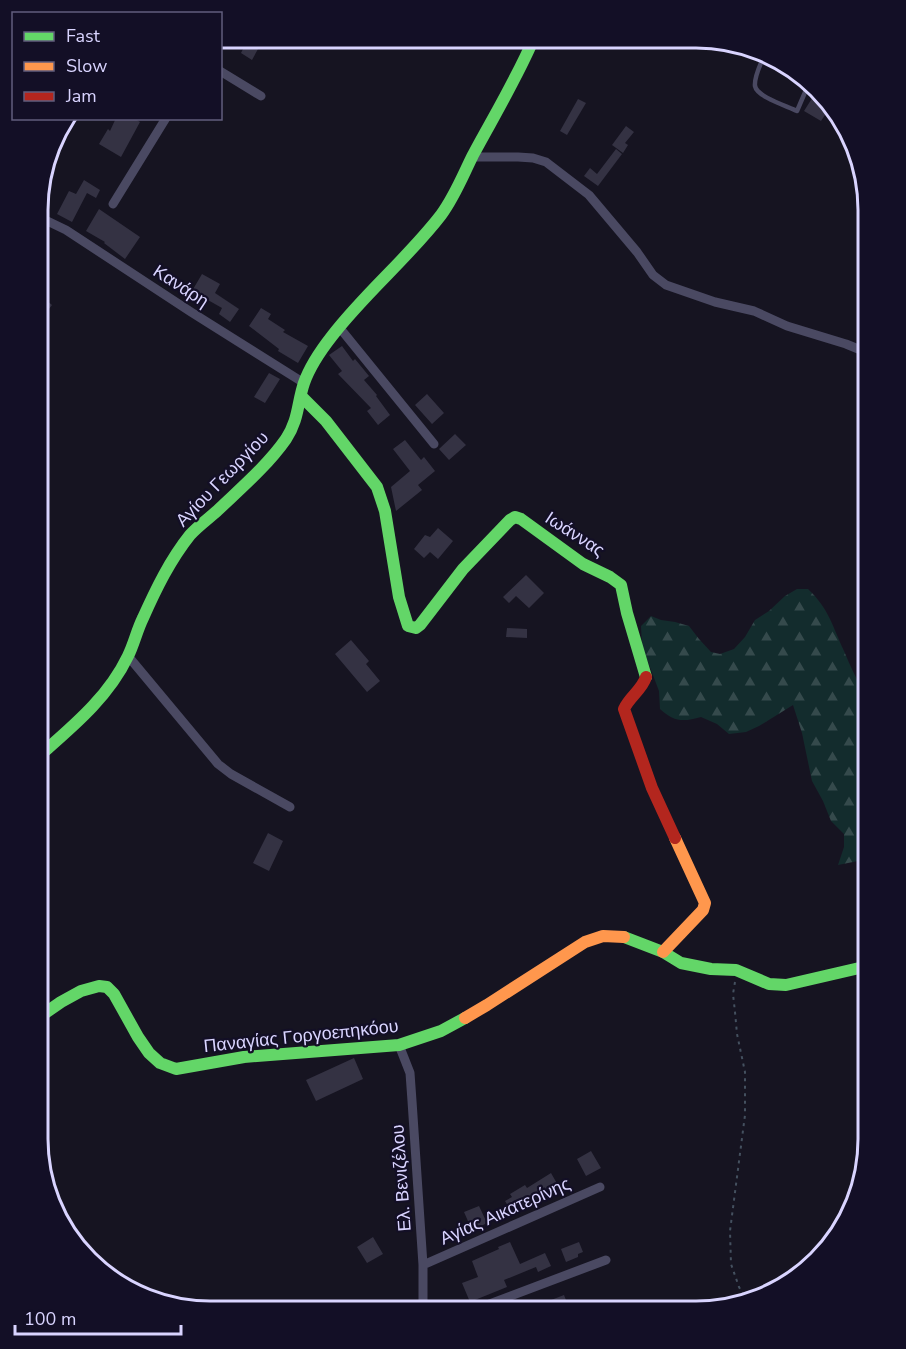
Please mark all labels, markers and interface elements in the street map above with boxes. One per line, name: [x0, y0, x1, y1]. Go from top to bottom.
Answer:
legend: [12, 12, 222, 120]
text: Fast: [66, 24, 101, 48]
text: Slow: [66, 54, 107, 78]
text: Jam: [65, 84, 97, 108]
street label: Κανάρη: [149, 259, 213, 313]
street label: Αγίου Γεωργίου: [170, 426, 274, 532]
street label: Ιωάννας: [541, 506, 610, 562]
street label: Παναγίας Γοργοεπηκόου: [202, 1014, 400, 1058]
street label: Ελ. Βενιζέλου: [385, 1124, 417, 1232]
street label: Αγίας Αικατερίνης: [436, 1171, 574, 1251]
scale bar: [15, 1298, 182, 1336]
text: 100 m: [24, 1307, 76, 1331]

